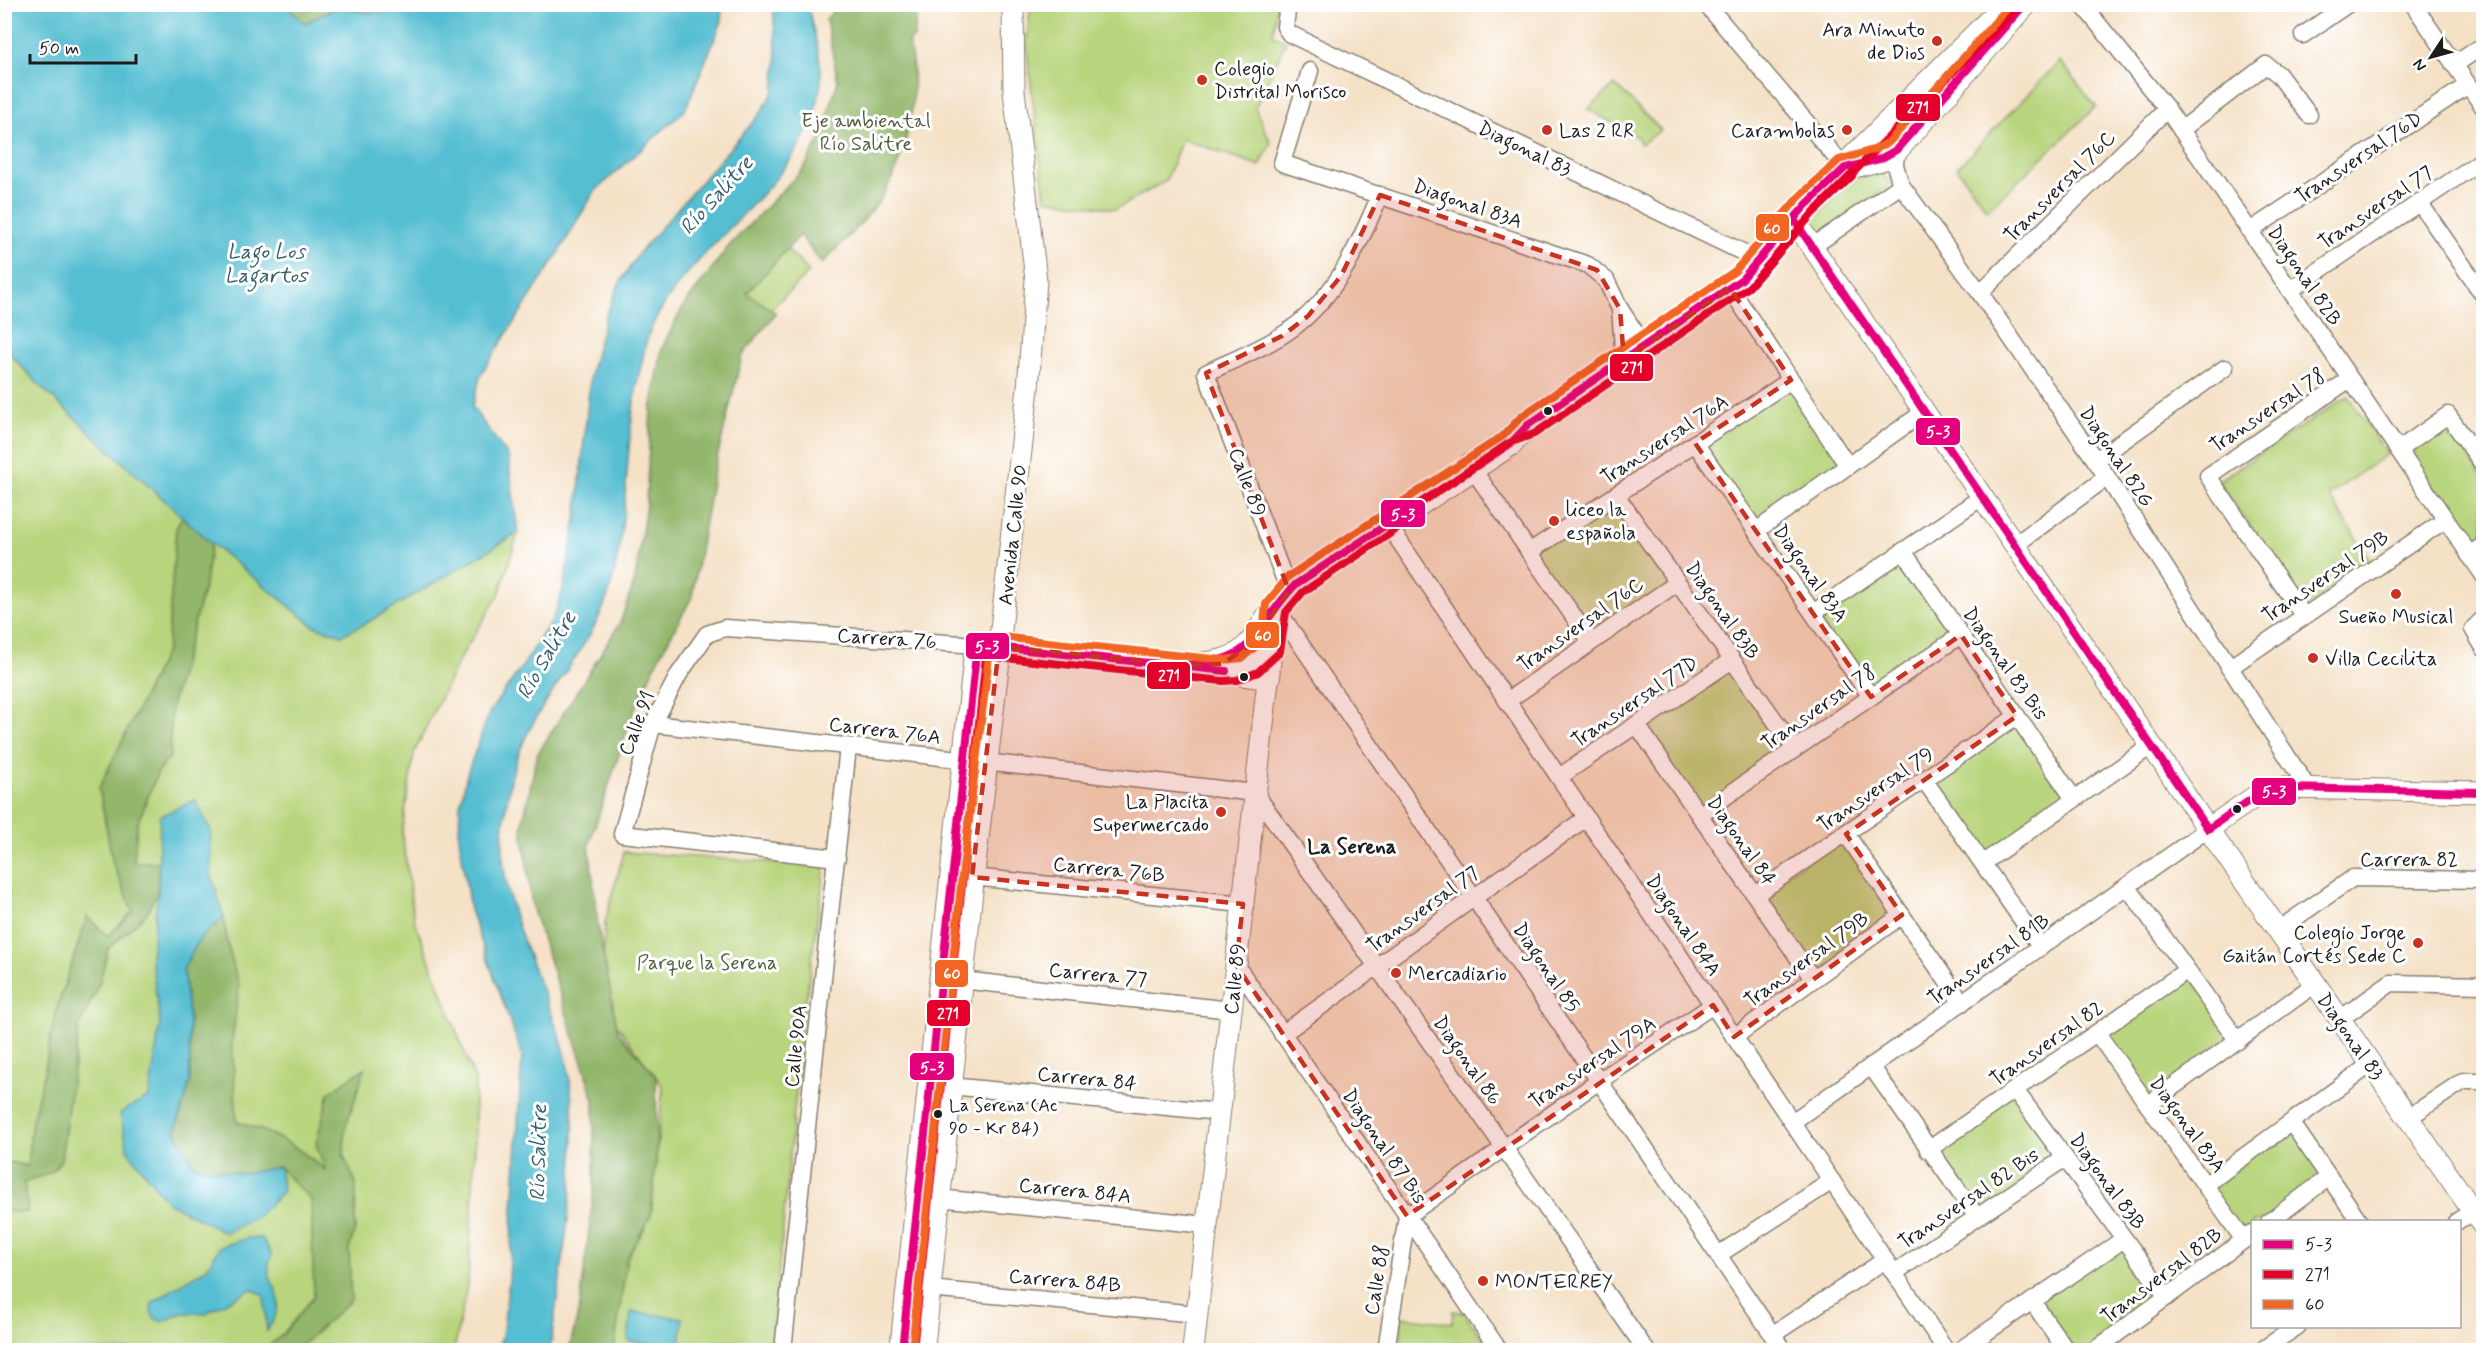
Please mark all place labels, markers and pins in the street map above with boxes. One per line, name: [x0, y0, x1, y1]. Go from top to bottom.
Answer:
place label: Ara Minuto de Dios: [1822, 17, 1925, 67]
marker: Ara Minuto de Dios: [1930, 34, 1944, 48]
place label: Colegio Distrital Morisco: [1214, 56, 1346, 106]
marker: Colegio Distrital Morisco: [1195, 73, 1209, 87]
place label: Las 2 RR: [1559, 118, 1634, 145]
place label: Carambolas: [1731, 118, 1835, 145]
marker: Las 2 RR: [1540, 123, 1554, 137]
marker: Carambolas: [1840, 123, 1854, 137]
unlabelled marker: [1542, 405, 1554, 417]
place label: liceo la española: [1566, 497, 1636, 547]
marker: liceo la española: [1547, 514, 1561, 528]
marker: Sueño Musical: [2389, 587, 2403, 601]
place label: Sueño Musical: [2338, 604, 2454, 631]
place label: Villa Cecilita: [2325, 646, 2437, 673]
marker: Villa Cecilita: [2306, 651, 2320, 665]
unlabelled marker: [1238, 671, 1250, 683]
place label: La Placita Supermercado: [1093, 789, 1209, 839]
unlabelled marker: [2231, 803, 2243, 815]
marker: La Placita Supermercado: [1214, 805, 1228, 819]
place label: Colegio Jorge Gaitán Cortés Sede C: [2222, 920, 2406, 970]
marker: Colegio Jorge Gaitán Cortés Sede C: [2411, 936, 2425, 950]
place label: Mercadiario: [1408, 961, 1507, 988]
marker: Mercadiario: [1389, 966, 1403, 980]
place label: La Serena (Ac 90 - Kr 84): [949, 1094, 1057, 1141]
marker: La Serena (Ac 90 - Kr 84): [932, 1108, 944, 1120]
place label: MONTERREY: [1495, 1269, 1613, 1296]
marker: MONTERREY: [1476, 1274, 1490, 1288]

